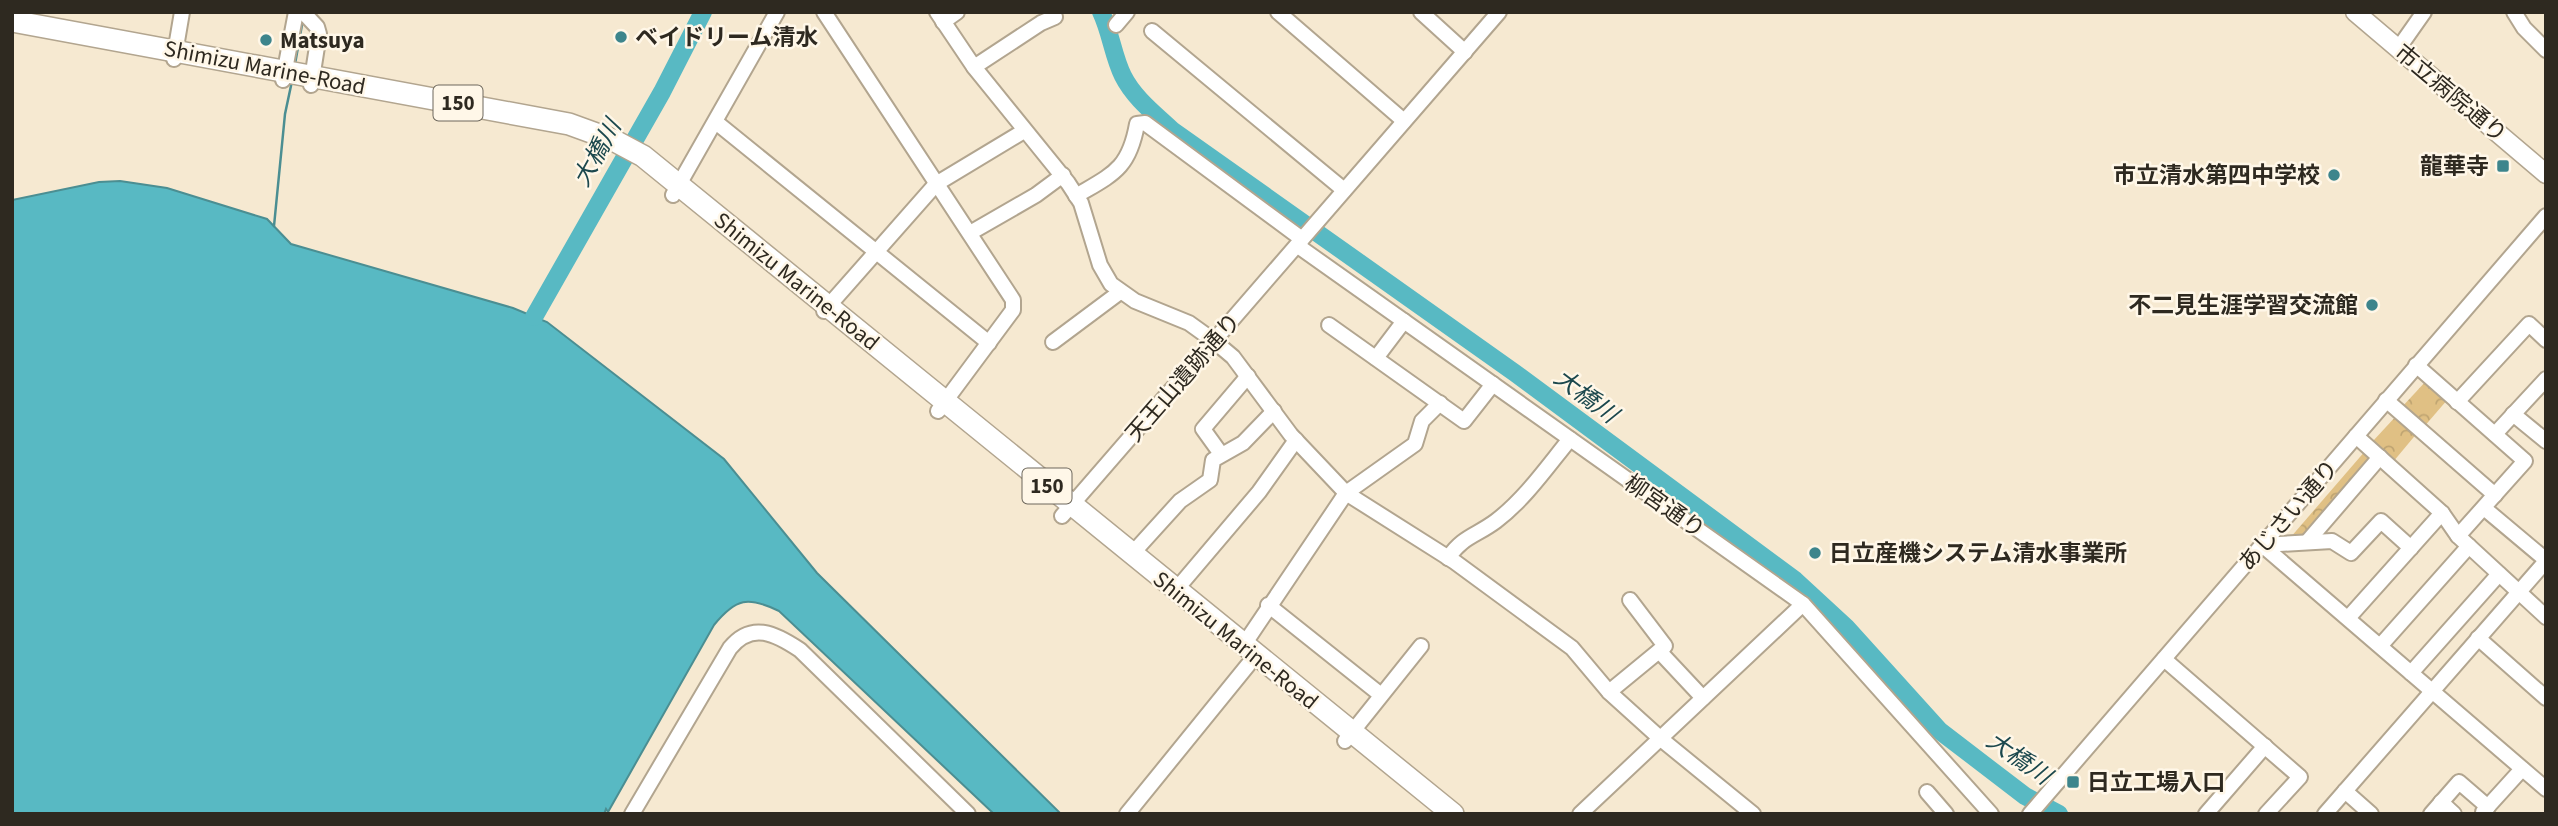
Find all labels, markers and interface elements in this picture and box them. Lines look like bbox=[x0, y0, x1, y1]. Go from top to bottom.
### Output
place label: ベイドリーム清水 bbox=[635, 21, 818, 54]
place label: Matsuya bbox=[280, 24, 365, 57]
marker: ベイドリーム清水 bbox=[613, 29, 629, 45]
street label: Shimizu Marine-Road bbox=[161, 32, 368, 103]
marker: Matsuya bbox=[258, 32, 274, 48]
street label: 市立病院通り bbox=[2387, 36, 2514, 150]
road number: 150 bbox=[434, 86, 482, 120]
water label: 大橋川 bbox=[565, 111, 632, 193]
place label: 龍華寺 bbox=[2420, 150, 2489, 183]
marker: 龍華寺 bbox=[2495, 158, 2511, 174]
place label: 市立清水第四中学校 bbox=[2113, 159, 2320, 192]
marker: 市立清水第四中学校 bbox=[2326, 167, 2342, 183]
street label: Shimizu Marine-Road bbox=[707, 204, 887, 359]
place label: 不二見生涯学習交流館 bbox=[2128, 289, 2358, 322]
marker: 不二見生涯学習交流館 bbox=[2364, 297, 2380, 313]
street label: 天王山遺跡通り bbox=[1118, 306, 1249, 449]
water label: 大橋川 bbox=[1546, 361, 1627, 434]
street label: あじさい通り bbox=[2231, 452, 2346, 578]
street label: 柳宮通り bbox=[1618, 467, 1712, 546]
road number: 150 bbox=[1023, 468, 1072, 504]
place label: 日立産機システム清水事業所 bbox=[1829, 537, 2127, 570]
marker: 日立産機システム清水事業所 bbox=[1807, 545, 1823, 561]
street label: Shimizu Marine-Road bbox=[1146, 563, 1326, 718]
water label: 大橋川 bbox=[1979, 723, 2061, 795]
place label: 日立工場入口 bbox=[2087, 766, 2225, 799]
marker: 日立工場入口 bbox=[2065, 774, 2081, 790]

